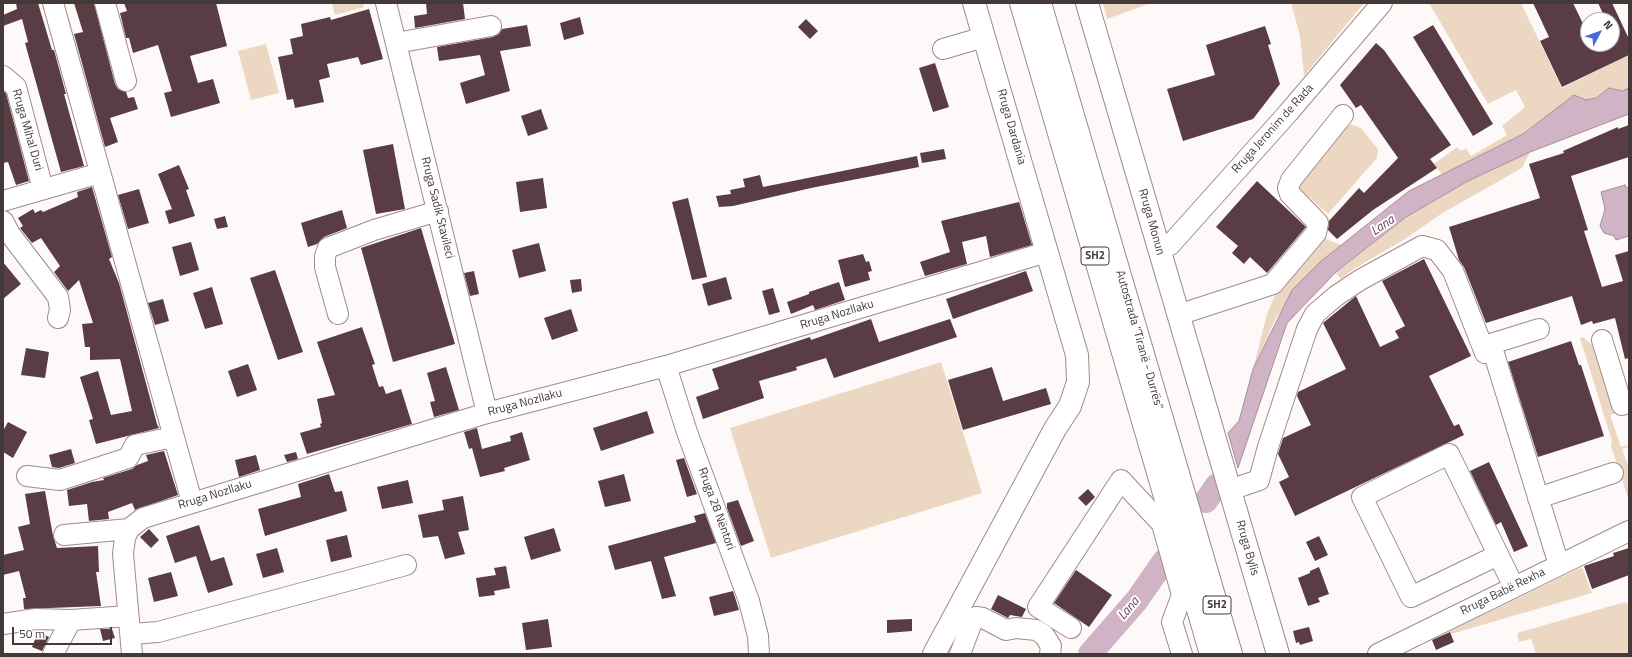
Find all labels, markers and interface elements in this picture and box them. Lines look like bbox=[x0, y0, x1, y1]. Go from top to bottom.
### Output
north arrow bbox=[1580, 12, 1620, 52]
text: N bbox=[1600, 17, 1617, 33]
street label: Rruga Jeronim de Rada bbox=[1229, 81, 1317, 177]
street label: Rruga Mihal Duri bbox=[8, 88, 46, 172]
street label: Rruga Dardania bbox=[993, 88, 1029, 166]
street label: Rruga Sadik Stavileci bbox=[417, 156, 457, 260]
street label: Rruga Monun bbox=[1135, 187, 1167, 257]
water label: Lana bbox=[1368, 213, 1398, 239]
road number: SH2 bbox=[1081, 247, 1109, 265]
street label: Autostrada "Tiranë - Durrës" bbox=[1112, 269, 1166, 411]
street label: Rruga Nozllaku bbox=[798, 297, 876, 333]
street label: Rruga Nozllaku bbox=[486, 386, 564, 420]
street label: Rruga 28 Nëntori bbox=[694, 466, 738, 552]
street label: Rruga Nozllaku bbox=[176, 477, 254, 513]
street label: Rruga Bylis bbox=[1232, 519, 1262, 577]
street label: Rruga Babë Rexha bbox=[1458, 565, 1548, 619]
water label: Lana bbox=[1115, 594, 1143, 624]
road number: SH2 bbox=[1203, 596, 1231, 614]
scale bar bbox=[14, 619, 114, 645]
text: 50 m bbox=[19, 624, 45, 643]

